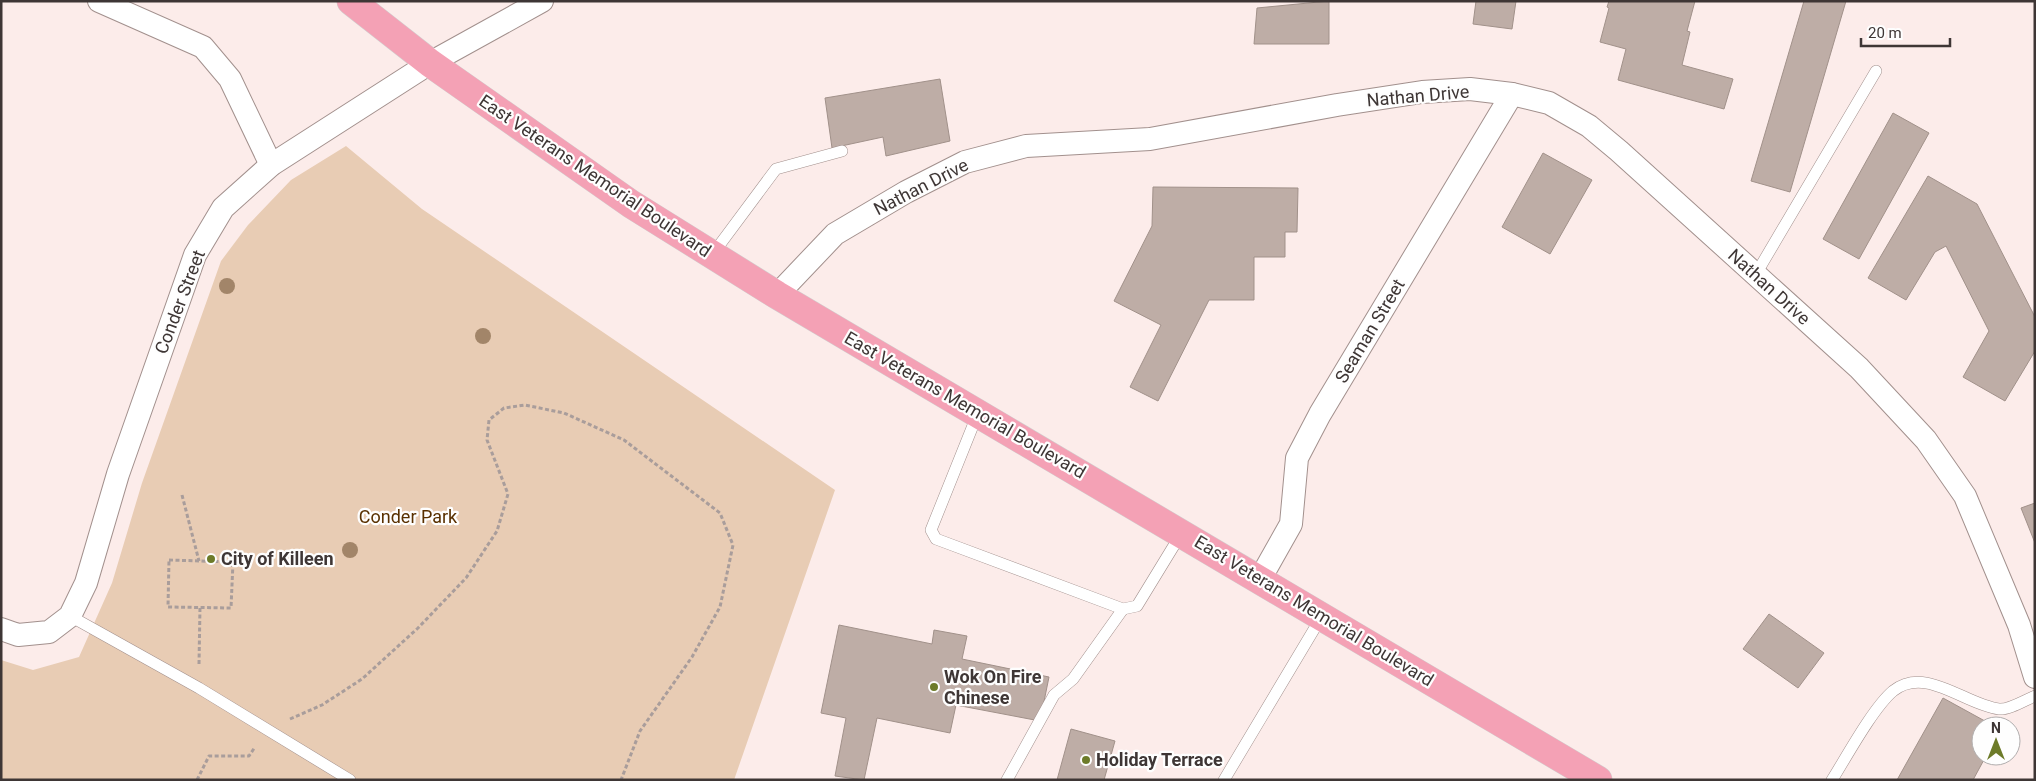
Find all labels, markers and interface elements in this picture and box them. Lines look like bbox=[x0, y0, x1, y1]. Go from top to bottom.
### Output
scale bar bbox=[1861, 15, 1950, 47]
text: 20 m bbox=[1868, 24, 1902, 42]
street label: Nathan Drive bbox=[1366, 81, 1470, 110]
street label: East Veterans Memorial Boulevard bbox=[475, 90, 715, 261]
street label: Nathan Drive bbox=[870, 154, 971, 219]
street label: Nathan Drive bbox=[1724, 244, 1815, 329]
street label: Conder Street bbox=[150, 247, 209, 357]
street label: Seaman Street bbox=[1330, 275, 1409, 387]
street label: East Veterans Memorial Boulevard bbox=[841, 327, 1090, 482]
park label: Conder Park bbox=[359, 506, 458, 527]
street label: East Veterans Memorial Boulevard bbox=[1191, 531, 1438, 690]
place label: City of Killeen bbox=[221, 548, 334, 569]
marker: City of Killeen bbox=[205, 553, 217, 565]
place label: Wok On Fire Chinese bbox=[944, 666, 1042, 708]
marker: Wok On Fire Chinese bbox=[928, 681, 940, 693]
north arrow bbox=[1971, 716, 2021, 766]
text: N bbox=[1991, 720, 2001, 736]
place label: Holiday Terrace bbox=[1096, 749, 1223, 770]
marker: Holiday Terrace bbox=[1080, 754, 1092, 766]

